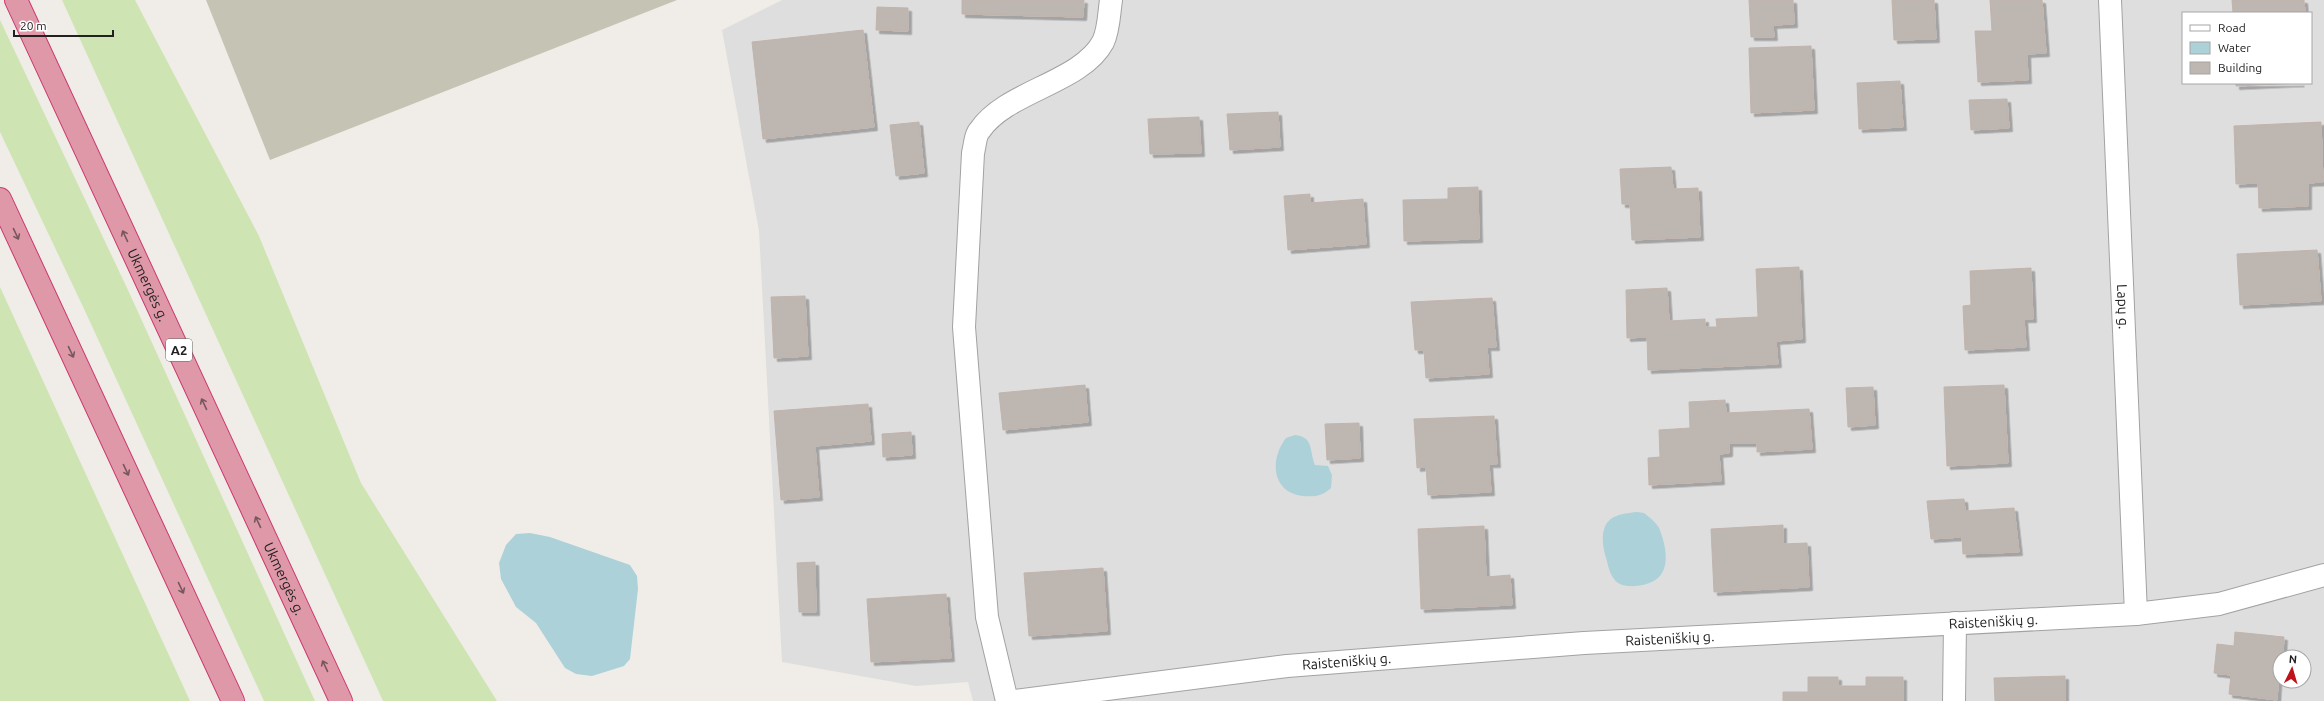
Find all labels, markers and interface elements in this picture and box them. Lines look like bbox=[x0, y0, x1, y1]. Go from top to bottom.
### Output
scale bar bbox=[14, 12, 113, 38]
legend bbox=[2182, 12, 2312, 84]
text: 20 m bbox=[20, 19, 47, 32]
text: Road bbox=[2218, 21, 2246, 34]
text: Water bbox=[2218, 41, 2251, 54]
text: Building bbox=[2218, 61, 2262, 74]
one-way arrow bbox=[13, 228, 20, 240]
one-way arrow bbox=[121, 230, 128, 242]
street label: Ukmergės g. bbox=[124, 246, 172, 324]
street label: Lapų g. bbox=[2114, 284, 2132, 330]
road number: A2 bbox=[166, 339, 192, 361]
one-way arrow bbox=[68, 345, 75, 357]
one-way arrow bbox=[200, 399, 207, 411]
one-way arrow bbox=[123, 463, 130, 475]
one-way arrow bbox=[254, 517, 261, 529]
street label: Ukmergės g. bbox=[261, 540, 308, 618]
one-way arrow bbox=[178, 581, 185, 593]
street label: Raisteniškių g. bbox=[1948, 611, 2038, 632]
street label: Raisteniškių g. bbox=[1625, 628, 1715, 649]
north arrow bbox=[2272, 649, 2312, 689]
street label: Raisteniškių g. bbox=[1301, 650, 1392, 673]
text: N bbox=[2288, 653, 2297, 665]
one-way arrow bbox=[321, 660, 328, 672]

